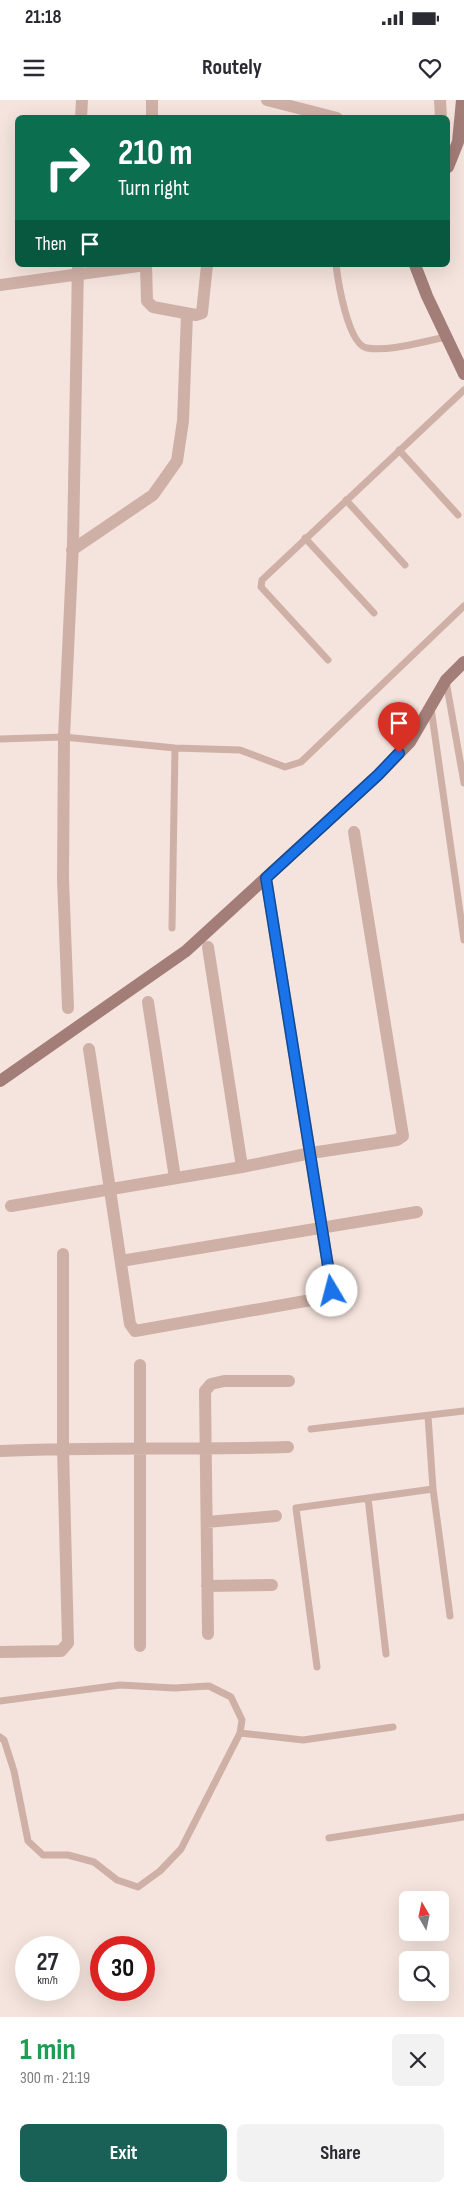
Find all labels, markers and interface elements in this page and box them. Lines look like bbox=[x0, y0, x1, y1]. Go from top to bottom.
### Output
text: 21:18 bbox=[25, 6, 61, 29]
icon: menu bbox=[20, 54, 48, 82]
text: Routely bbox=[202, 54, 262, 81]
icon: heart bbox=[416, 54, 444, 82]
text: 210 m bbox=[118, 132, 192, 175]
icon: right bbox=[35, 135, 100, 200]
text: Turn right bbox=[118, 175, 189, 202]
icon: arrive bbox=[76, 230, 104, 258]
text: Then bbox=[35, 233, 66, 256]
pin bbox=[378, 702, 420, 753]
icon: arrive bbox=[385, 709, 413, 737]
position arrow bbox=[305, 1264, 357, 1316]
north arrow bbox=[399, 1891, 449, 1941]
map controls bbox=[399, 1891, 449, 2001]
speed limit sign: 30 bbox=[90, 1936, 155, 2001]
text: 27 bbox=[37, 1947, 58, 1978]
button: search bbox=[399, 1951, 449, 2001]
text: km/h bbox=[37, 1973, 58, 1988]
text: 1 min bbox=[20, 2032, 76, 2068]
button: close bbox=[392, 2034, 444, 2086]
text: 300 m · 21:19 bbox=[20, 2069, 90, 2088]
button: Exit bbox=[20, 2124, 227, 2182]
button: Share bbox=[237, 2124, 444, 2182]

